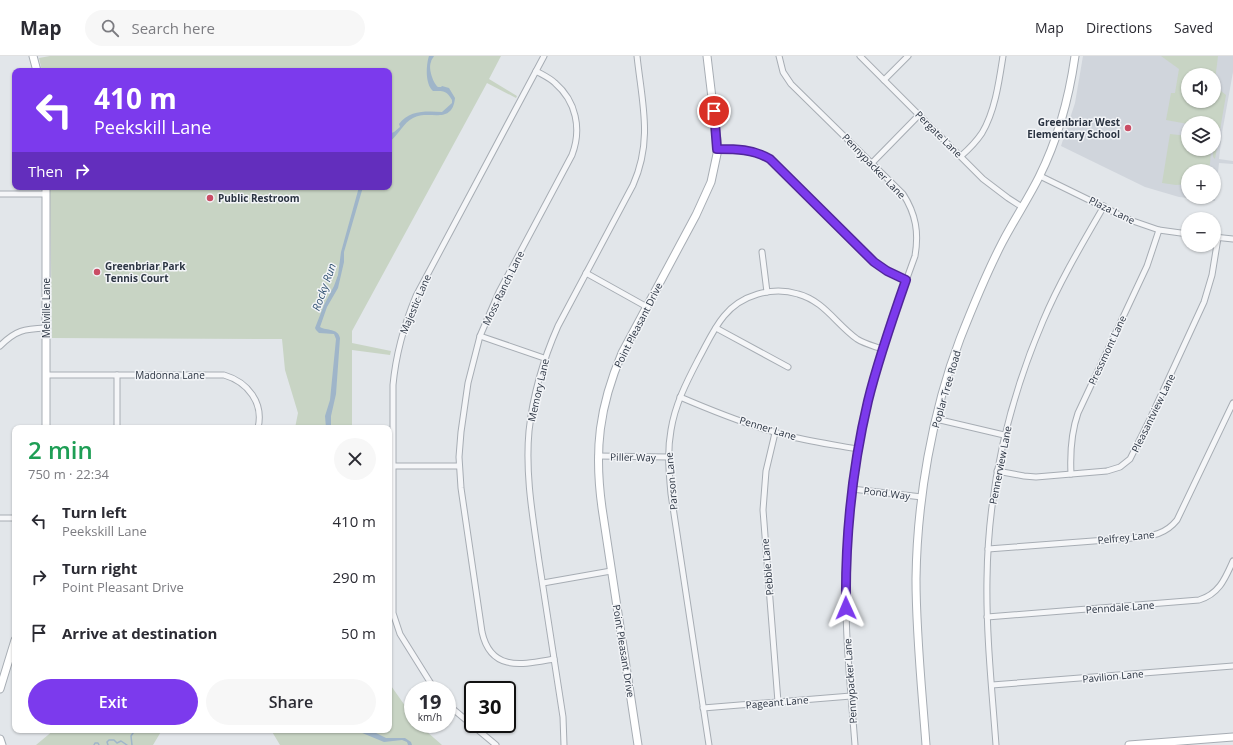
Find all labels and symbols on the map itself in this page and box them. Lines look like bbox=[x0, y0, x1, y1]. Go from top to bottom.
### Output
pin bbox=[697, 94, 731, 128]
street label: Pergate Lane bbox=[912, 107, 966, 161]
place label: Greenbriar West Elementary School bbox=[1027, 115, 1121, 141]
marker: Greenbriar West Elementary School bbox=[1123, 123, 1133, 133]
street label: Pennypacker Lane bbox=[839, 130, 909, 202]
place label: Public Restroom bbox=[218, 191, 300, 205]
marker: Public Restroom bbox=[205, 193, 215, 203]
street label: Plaza Lane bbox=[1087, 193, 1138, 227]
street label: Moss Ranch Lane bbox=[479, 248, 527, 327]
place label: Greenbriar Park Tennis Court bbox=[105, 259, 186, 285]
water label: Rocky Run bbox=[308, 261, 339, 313]
marker: Greenbriar Park Tennis Court bbox=[92, 267, 102, 277]
street label: Majestic Lane bbox=[396, 272, 434, 336]
street label: Melville Lane bbox=[39, 277, 53, 338]
street label: Point Pleasant Drive bbox=[610, 280, 666, 370]
street label: Pressmont Lane bbox=[1085, 313, 1129, 387]
street label: Poplar Tree Road bbox=[928, 349, 964, 429]
street label: Memory Lane bbox=[524, 357, 552, 423]
street label: Madonna Lane bbox=[135, 368, 205, 382]
street label: Pleasantview Lane bbox=[1128, 371, 1178, 455]
street label: Penner Lane bbox=[738, 413, 798, 443]
street label: Pennerview Lane bbox=[986, 424, 1015, 505]
street label: Piller Way bbox=[610, 450, 657, 464]
street label: Parson Lane bbox=[661, 451, 680, 510]
street label: Pond Way bbox=[863, 483, 912, 503]
street label: Pelfrey Lane bbox=[1097, 527, 1156, 547]
street label: Pebble Lane bbox=[758, 538, 776, 596]
position arrow bbox=[825, 587, 867, 629]
street label: Penndale Lane bbox=[1085, 598, 1155, 616]
street label: Point Pleasant Drive bbox=[610, 604, 638, 699]
street label: Pennypacker Lane bbox=[840, 638, 860, 724]
street label: Pavilion Lane bbox=[1082, 666, 1145, 686]
speed limit sign: 30 bbox=[464, 681, 516, 733]
street label: Pageant Lane bbox=[745, 692, 809, 712]

